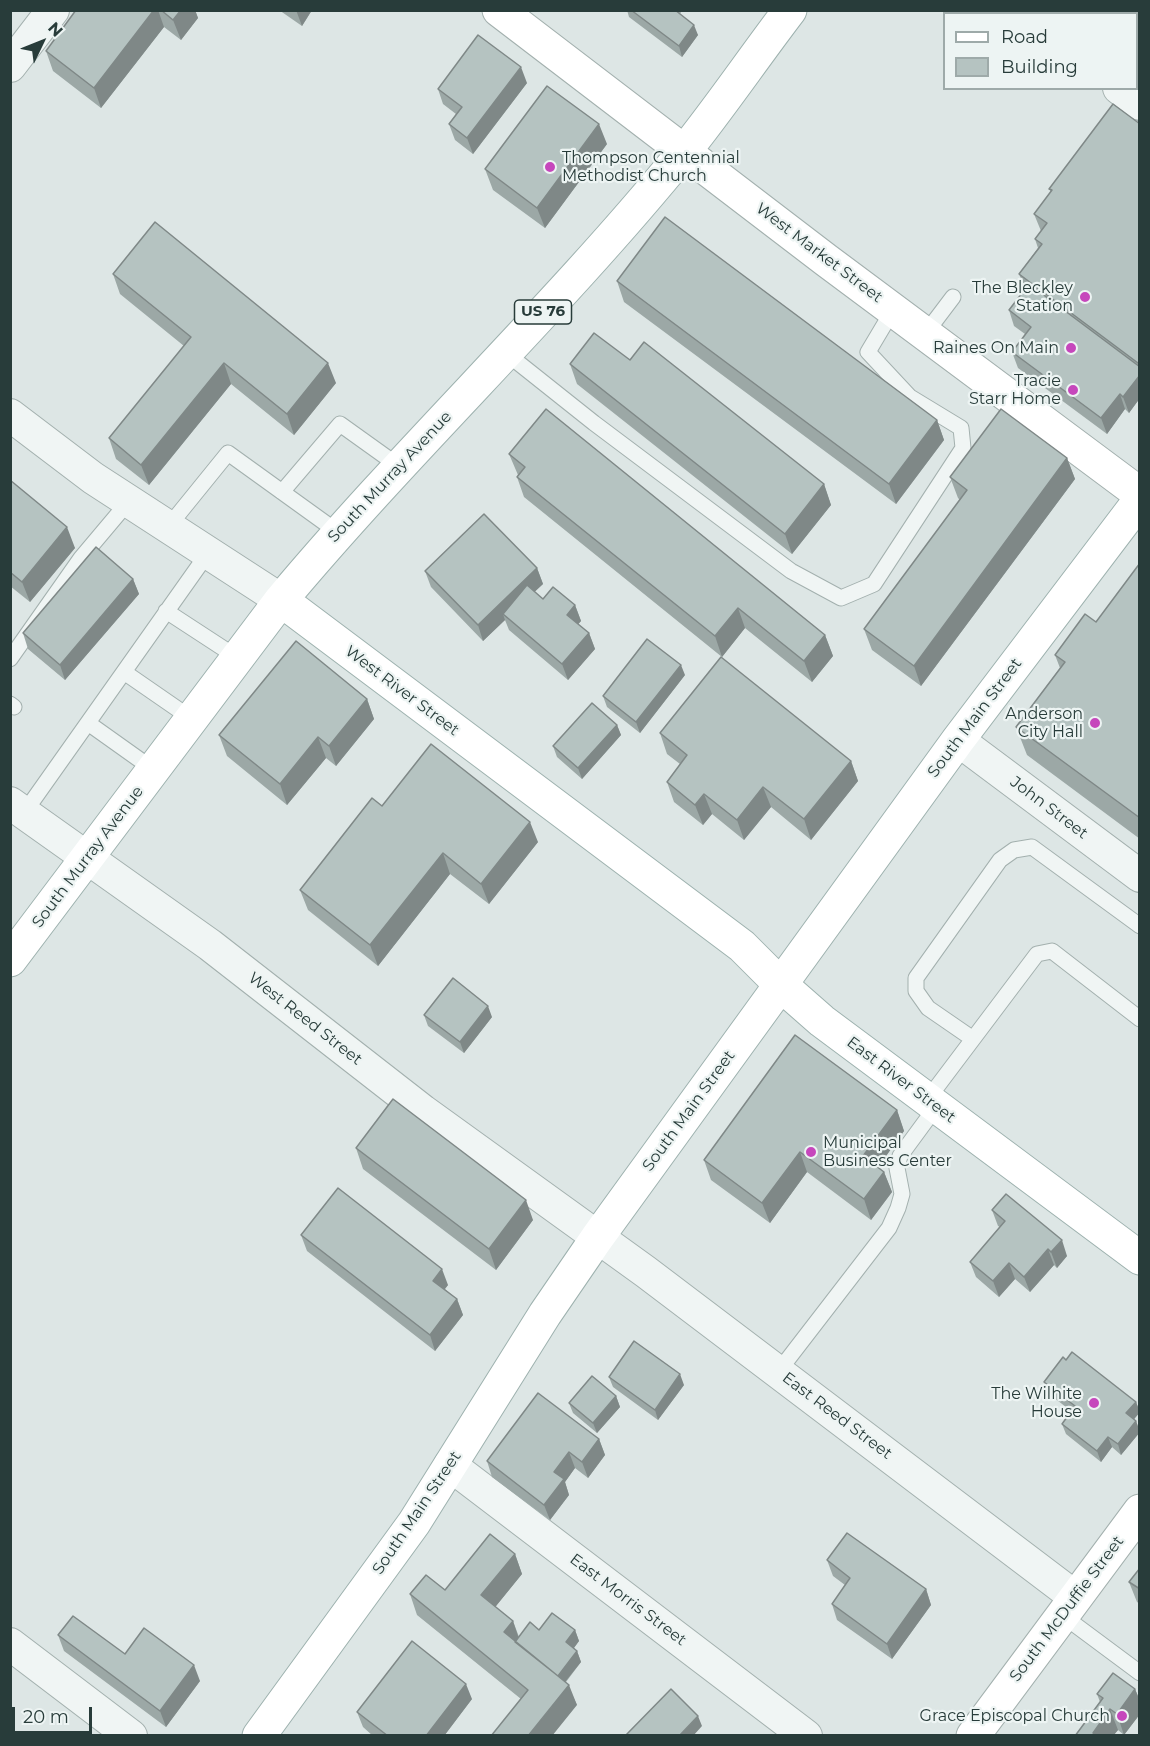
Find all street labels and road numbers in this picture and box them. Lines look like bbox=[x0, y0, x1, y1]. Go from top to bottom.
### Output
street label: West Market Street bbox=[752, 199, 886, 307]
road number: US 76 bbox=[514, 300, 572, 324]
street label: South Murray Avenue bbox=[324, 407, 456, 547]
street label: West River Street bbox=[341, 642, 463, 740]
street label: South Main Street bbox=[924, 655, 1026, 781]
street label: John Street bbox=[1006, 773, 1092, 843]
street label: South Murray Avenue bbox=[28, 782, 148, 932]
street label: West Reed Street bbox=[244, 969, 366, 1069]
street label: East River Street bbox=[843, 1033, 959, 1127]
street label: South Main Street bbox=[639, 1047, 739, 1175]
street label: East Reed Street bbox=[778, 1368, 896, 1464]
street label: South Main Street bbox=[369, 1448, 465, 1578]
street label: South McDuffie Street bbox=[1006, 1532, 1128, 1686]
street label: East Morris Street bbox=[566, 1550, 690, 1650]

